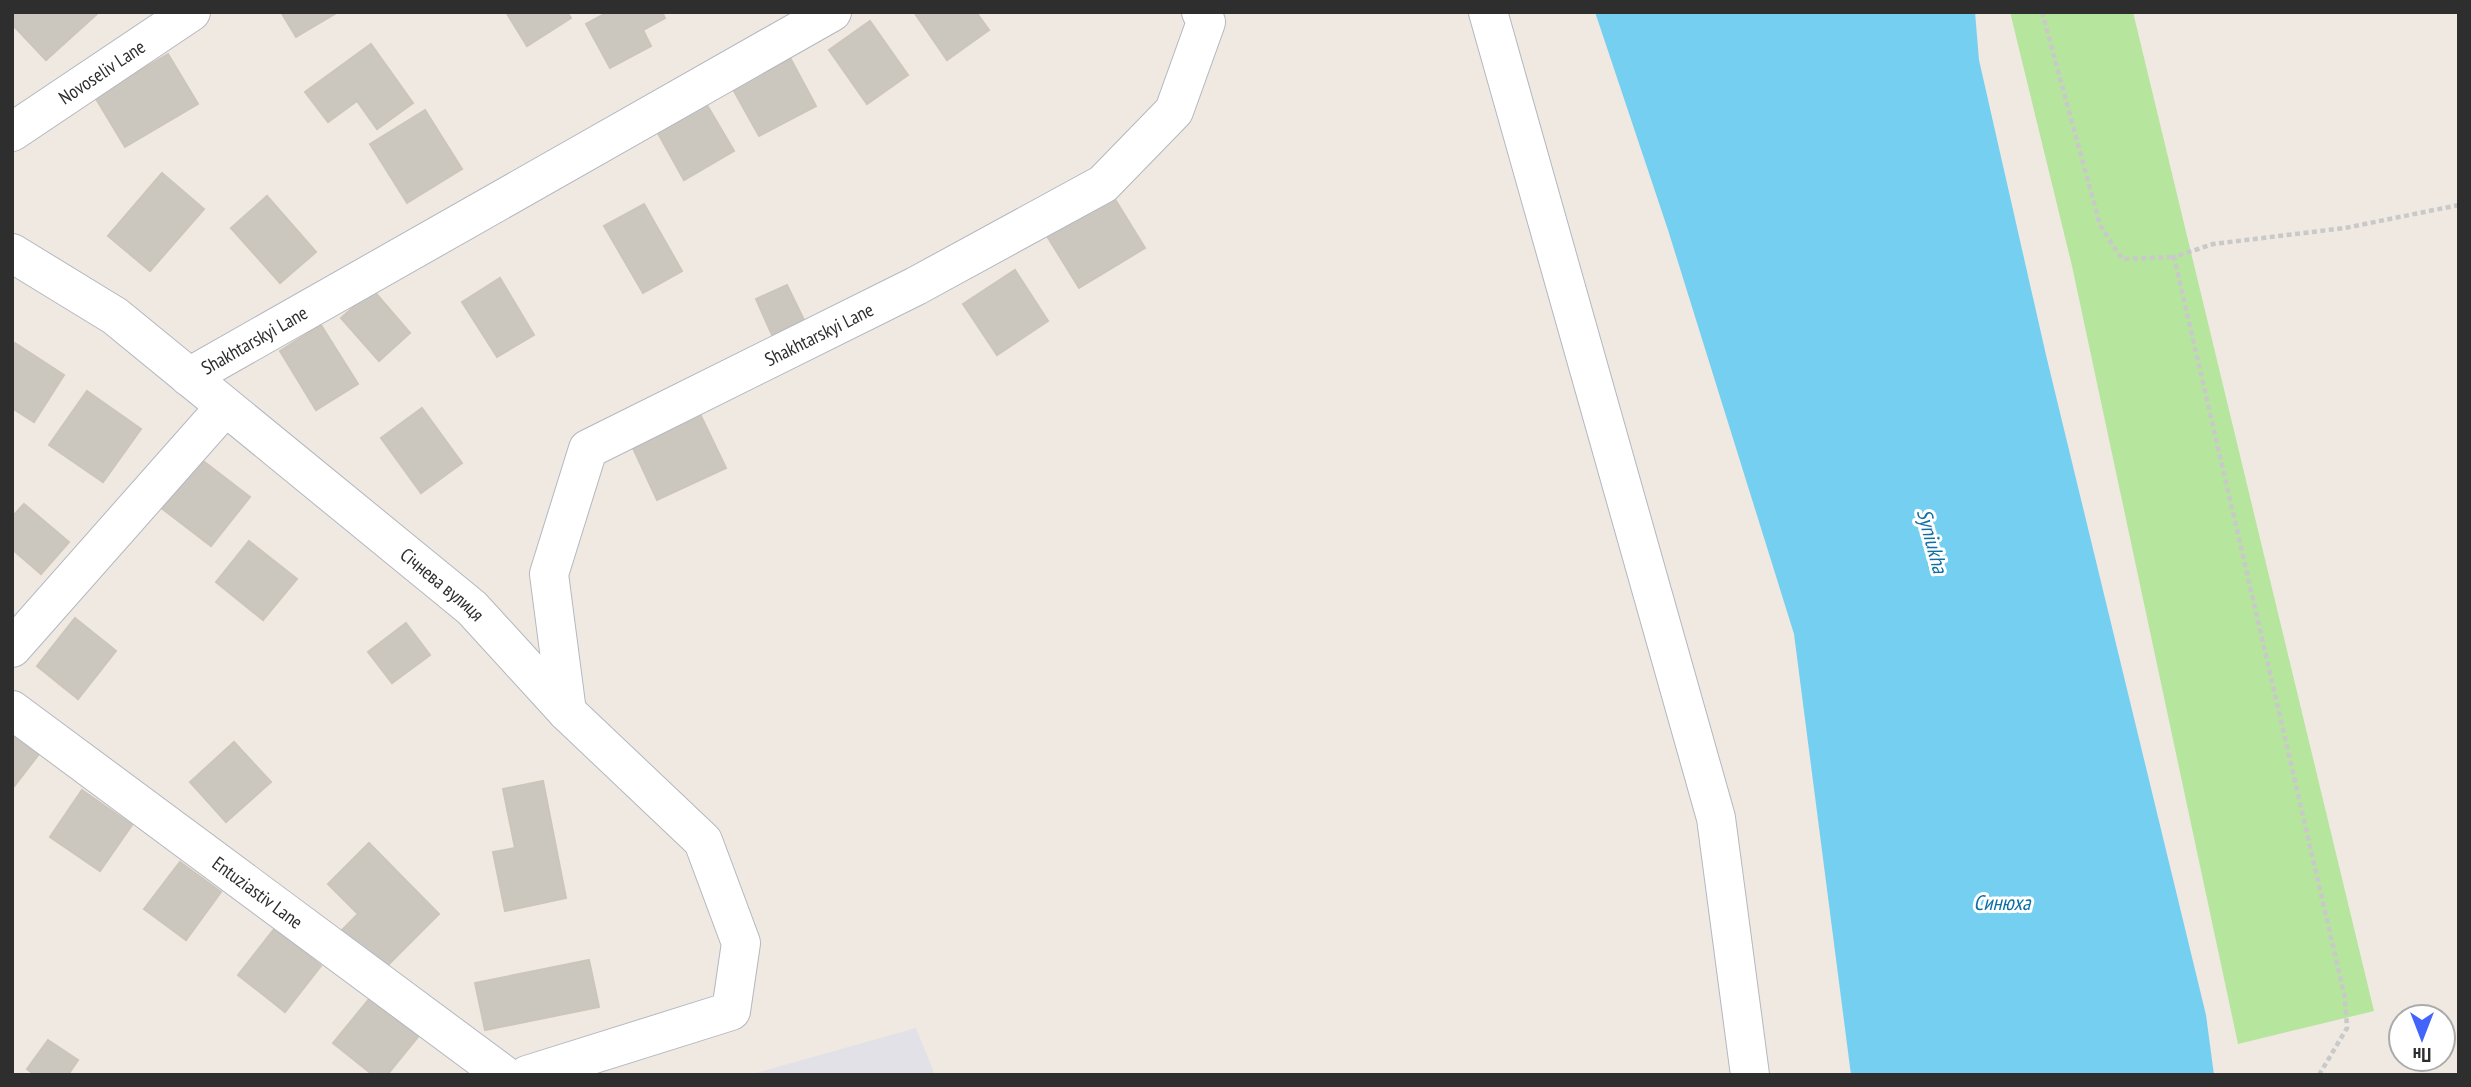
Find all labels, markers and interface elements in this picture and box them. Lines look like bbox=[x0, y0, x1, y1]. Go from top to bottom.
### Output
street label: Novoseliv Lane bbox=[54, 34, 150, 109]
street label: Shakhtarskyi Lane bbox=[761, 297, 877, 371]
street label: Shakhtarskyi Lane bbox=[197, 300, 312, 380]
water label: Syniukha bbox=[1911, 506, 1954, 578]
street label: Січнева вулиця bbox=[395, 542, 490, 626]
street label: Entuziastiv Lane bbox=[208, 851, 308, 934]
water label: Синюха bbox=[1974, 889, 2032, 916]
north arrow bbox=[2387, 1003, 2457, 1073]
text: Пн bbox=[2413, 1043, 2431, 1067]

